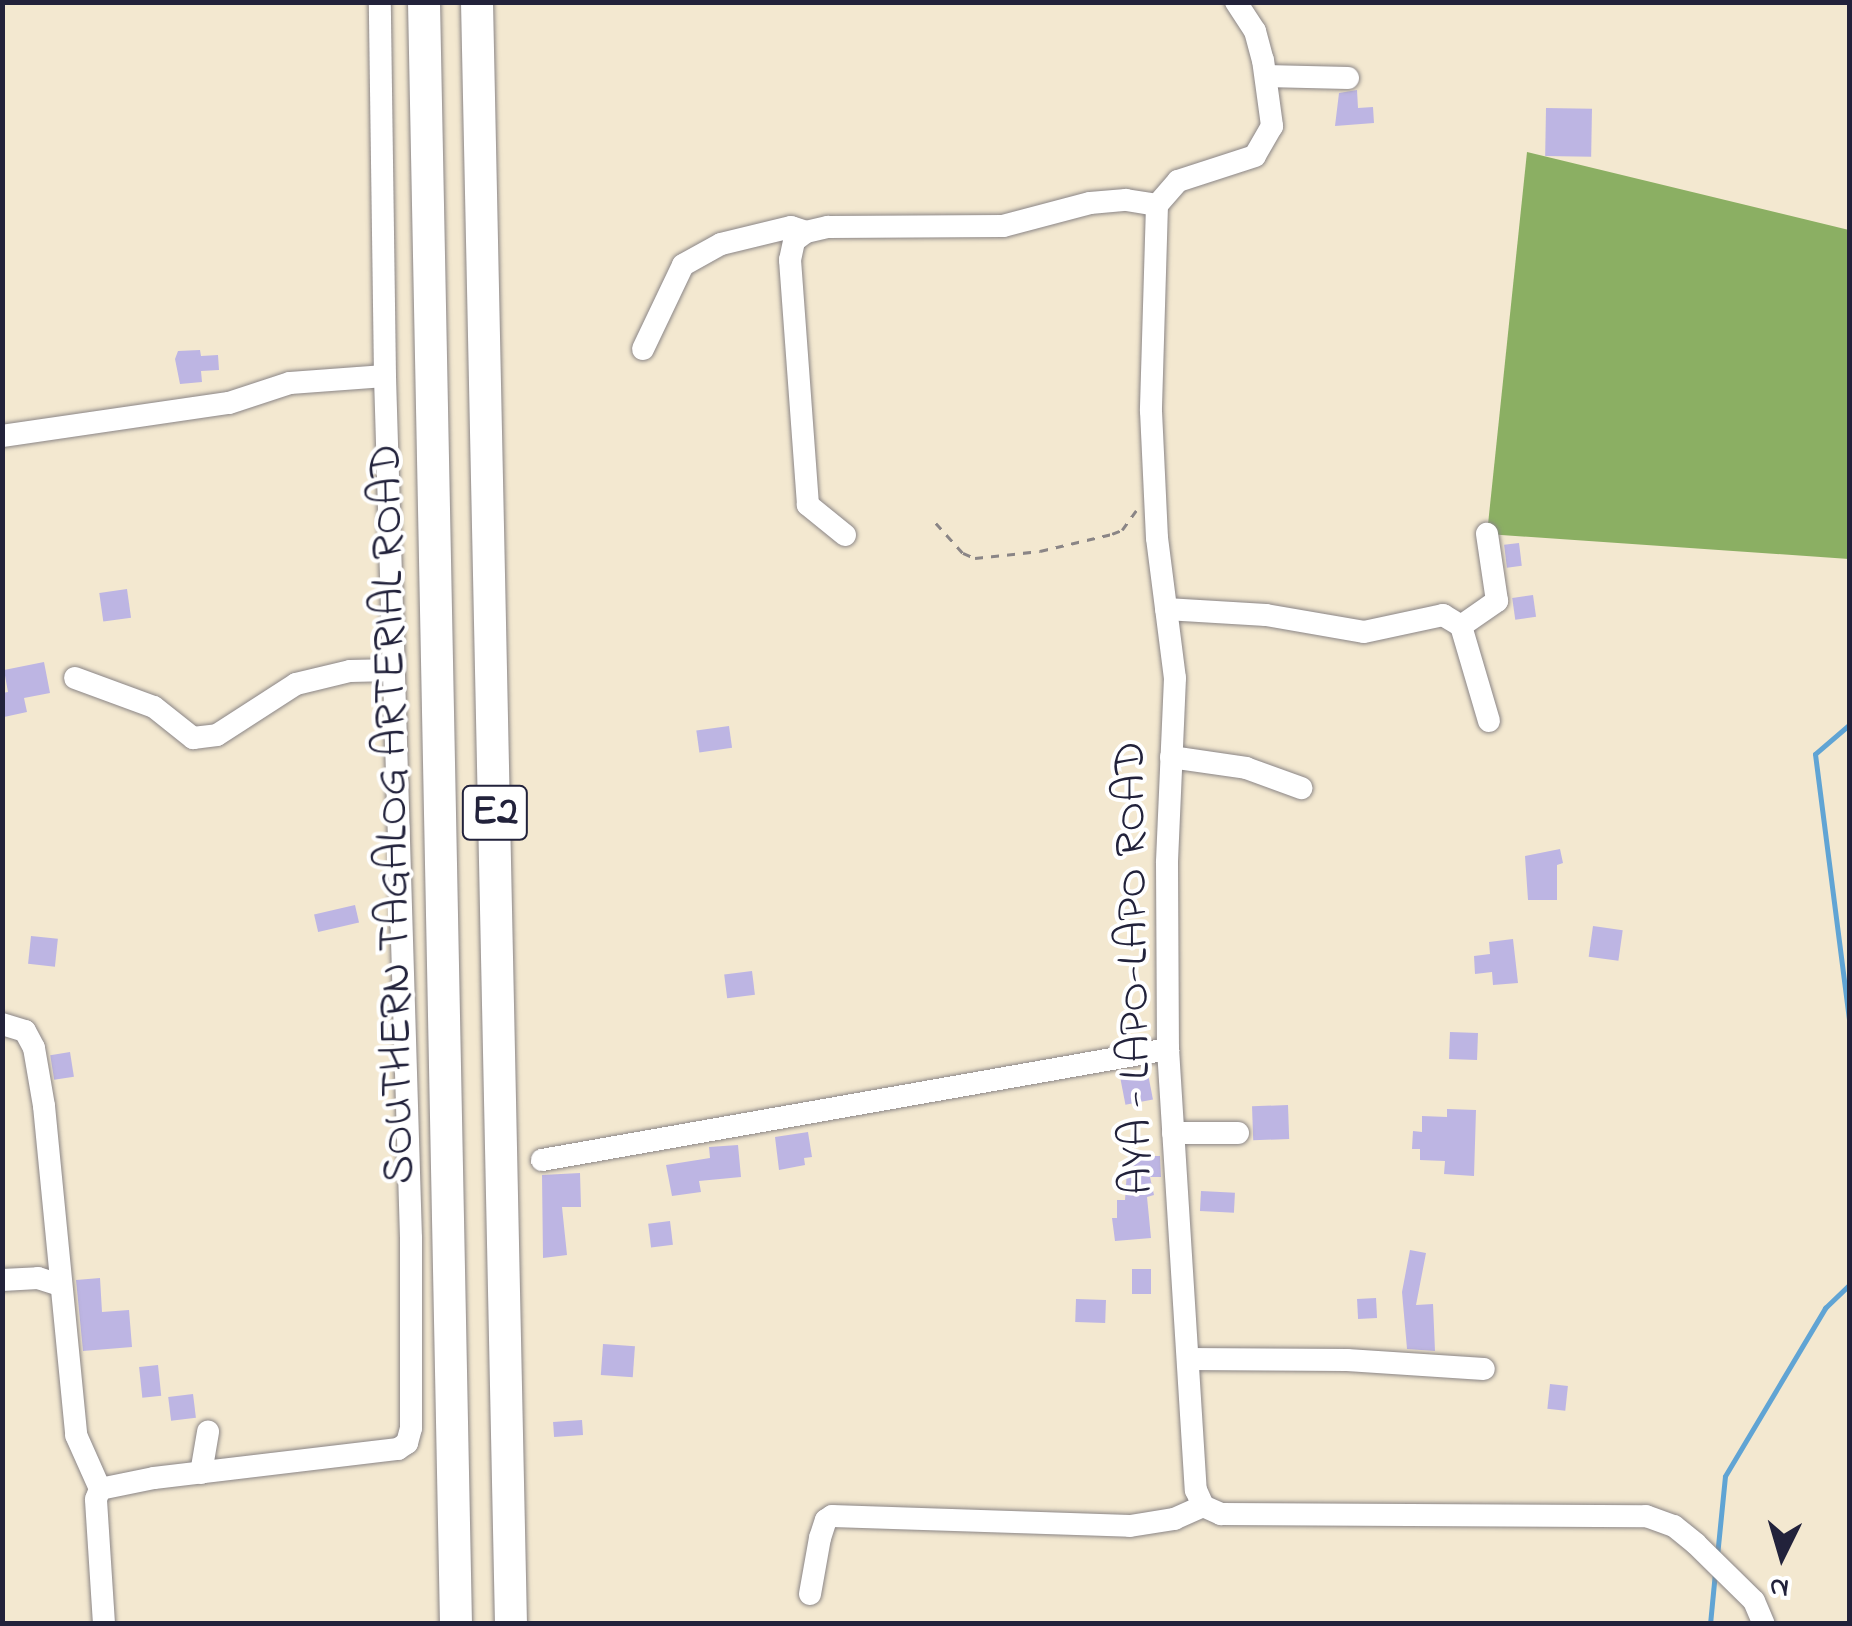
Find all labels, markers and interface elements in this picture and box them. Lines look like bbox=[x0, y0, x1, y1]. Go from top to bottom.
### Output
street label: SOUTHERN TAGALOG ARTERIAL ROAD bbox=[362, 444, 428, 1184]
street label: AYA - LAPO-LAPO ROAD bbox=[1105, 741, 1167, 1195]
road number: E2 bbox=[460, 776, 530, 850]
north arrow bbox=[1732, 1506, 1832, 1606]
text: N bbox=[1768, 1565, 1791, 1608]

